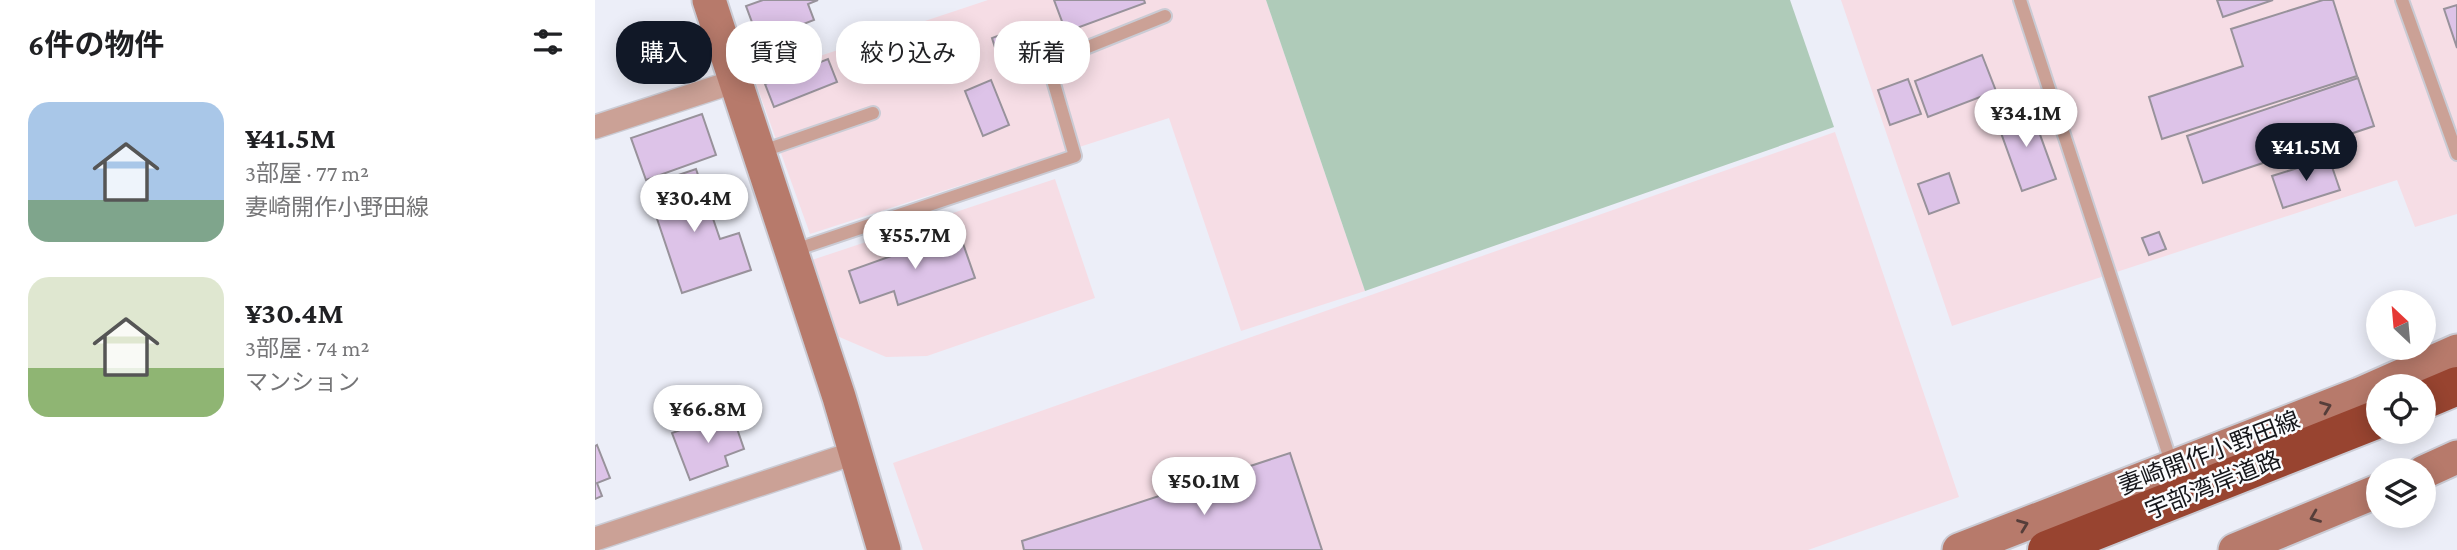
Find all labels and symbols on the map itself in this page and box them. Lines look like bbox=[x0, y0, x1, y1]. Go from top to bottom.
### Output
pin: ¥34.1M bbox=[1969, 90, 2083, 149]
pin: ¥41.5M bbox=[2249, 124, 2363, 183]
pin: ¥30.4M bbox=[637, 174, 751, 234]
pin: ¥55.7M bbox=[858, 212, 972, 271]
north arrow bbox=[2366, 290, 2436, 360]
pin: ¥66.8M bbox=[651, 386, 765, 445]
one-way arrow bbox=[2319, 401, 2332, 415]
street label: 妻崎開作小野田線 bbox=[2114, 406, 2303, 500]
street label: 宇部湾岸道路 bbox=[2141, 445, 2285, 524]
pin: ¥50.1M bbox=[1147, 458, 1261, 517]
one-way arrow bbox=[2310, 509, 2322, 523]
one-way arrow bbox=[2016, 520, 2028, 534]

